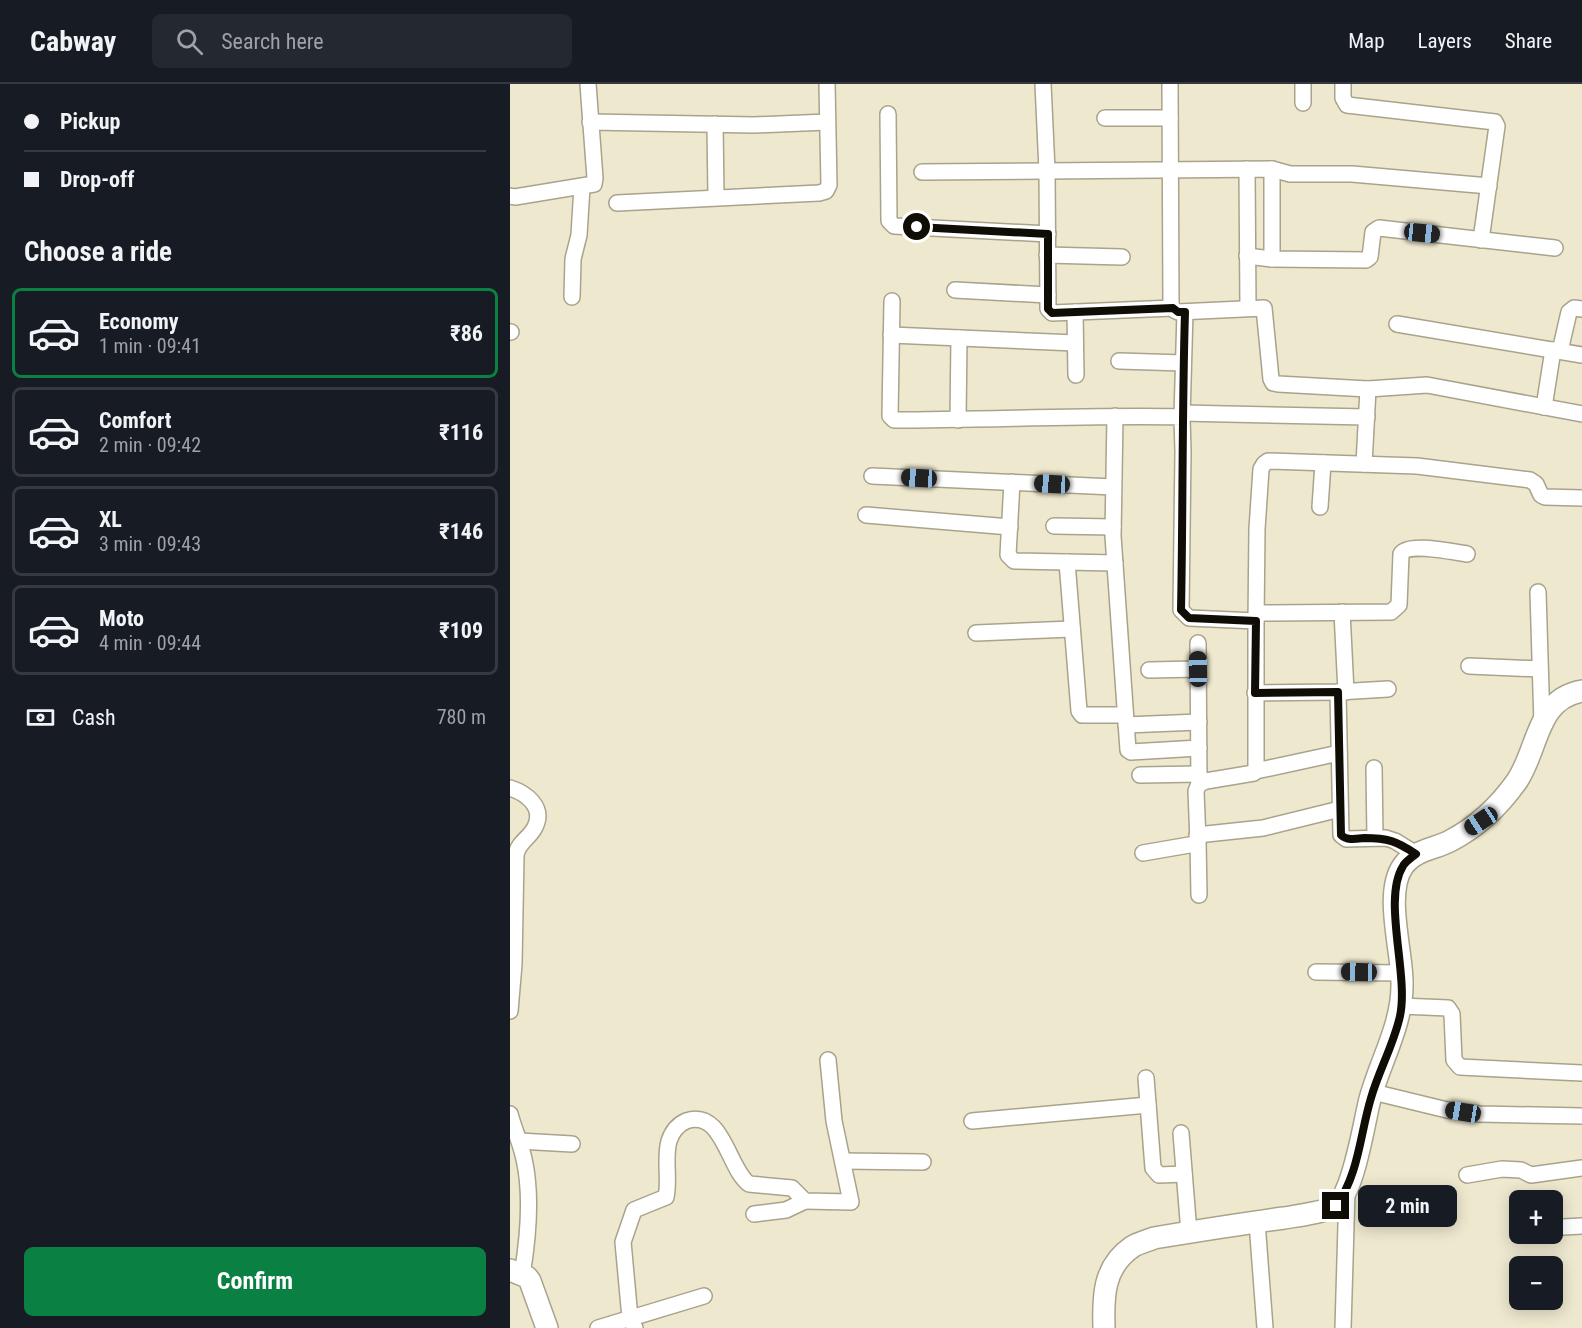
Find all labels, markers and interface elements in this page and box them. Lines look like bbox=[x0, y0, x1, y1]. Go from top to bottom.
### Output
search box bbox=[152, 14, 572, 68]
text: Cabway bbox=[30, 25, 116, 58]
icon: search bbox=[173, 25, 206, 58]
text: Search here bbox=[221, 29, 324, 54]
text: Map bbox=[1348, 29, 1385, 53]
text: Layers bbox=[1418, 29, 1472, 53]
text: Share bbox=[1505, 29, 1552, 53]
text: Pickup bbox=[60, 109, 120, 134]
text: Drop-off bbox=[60, 167, 134, 192]
route start bbox=[903, 213, 930, 240]
car bbox=[1403, 222, 1441, 244]
text: Choose a ride bbox=[24, 236, 172, 268]
icon: car bbox=[27, 306, 81, 360]
text: Economy bbox=[99, 309, 179, 334]
text: ₹86 bbox=[450, 321, 483, 346]
text: 1 min · 09:41 bbox=[99, 334, 201, 358]
icon: car bbox=[27, 405, 81, 459]
text: Comfort bbox=[99, 408, 172, 433]
text: ₹116 bbox=[439, 420, 483, 445]
text: 2 min · 09:42 bbox=[99, 433, 201, 457]
car bbox=[901, 468, 937, 488]
car bbox=[1034, 474, 1070, 494]
icon: car bbox=[27, 504, 81, 558]
text: XL bbox=[99, 507, 122, 532]
text: ₹146 bbox=[439, 519, 483, 544]
text: 3 min · 09:43 bbox=[99, 532, 201, 556]
icon: car bbox=[27, 603, 81, 657]
text: Moto bbox=[99, 606, 144, 631]
text: ₹109 bbox=[439, 618, 483, 643]
text: 4 min · 09:44 bbox=[99, 631, 201, 655]
car bbox=[1189, 651, 1207, 687]
icon: cash bbox=[24, 701, 57, 734]
text: Cash bbox=[72, 705, 116, 730]
text: 780 m bbox=[437, 705, 486, 729]
car bbox=[1461, 804, 1501, 838]
car bbox=[1341, 963, 1377, 981]
car bbox=[1444, 1100, 1482, 1124]
callout: 2 min bbox=[1357, 1185, 1456, 1227]
map controls bbox=[1509, 1190, 1563, 1310]
button: + bbox=[1509, 1190, 1563, 1244]
route end bbox=[1322, 1192, 1349, 1219]
text: 2 min bbox=[1385, 1194, 1430, 1218]
button: Confirm bbox=[24, 1247, 486, 1316]
button: − bbox=[1509, 1256, 1563, 1310]

